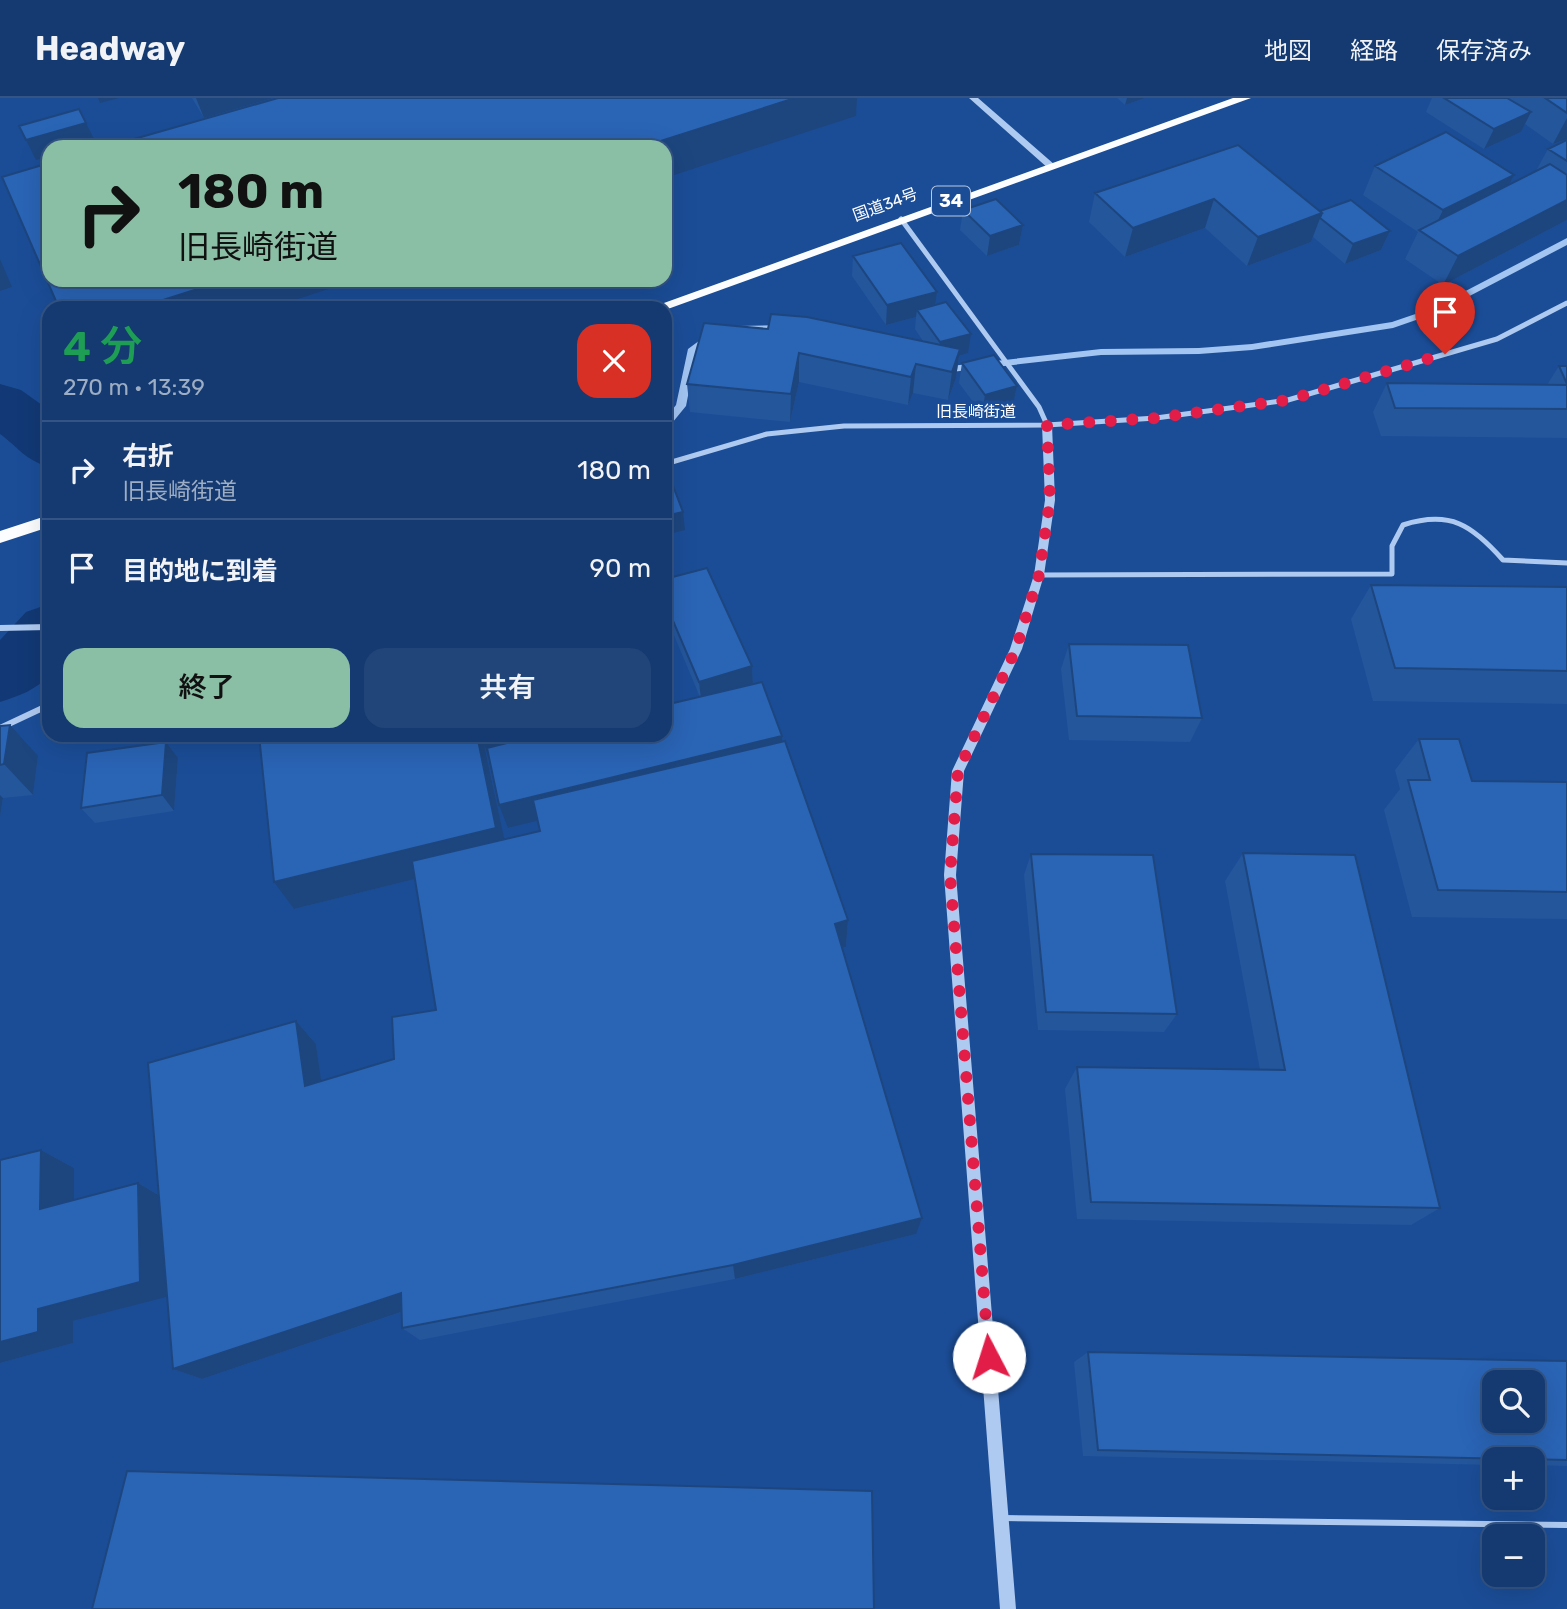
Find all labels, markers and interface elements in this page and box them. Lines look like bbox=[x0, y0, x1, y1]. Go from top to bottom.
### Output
text: Headway bbox=[35, 29, 185, 68]
text: 地図 bbox=[1264, 37, 1312, 65]
text: 経路 bbox=[1350, 37, 1398, 65]
text: 保存済み bbox=[1436, 37, 1532, 65]
text: 180 m bbox=[178, 162, 324, 220]
icon: right bbox=[63, 168, 154, 259]
street label: 国道34号 bbox=[850, 184, 920, 225]
road number: 34 bbox=[932, 186, 970, 216]
text: 旧長崎街道 bbox=[178, 228, 338, 266]
pin bbox=[1415, 282, 1475, 354]
icon: arrive bbox=[1426, 293, 1464, 331]
text: 4 分 bbox=[63, 322, 142, 372]
button: close bbox=[577, 324, 651, 398]
text: 270 m · 13:39 bbox=[63, 373, 205, 401]
street label: 旧長崎街道 bbox=[936, 402, 1016, 421]
text: 右折 bbox=[122, 441, 174, 472]
icon: right bbox=[63, 451, 101, 489]
text: 180 m bbox=[577, 455, 651, 486]
text: 旧長崎街道 bbox=[122, 477, 237, 505]
icon: arrive bbox=[63, 549, 101, 587]
text: 90 m bbox=[590, 553, 651, 584]
text: 目的地に到着 bbox=[122, 556, 278, 587]
button: 終了 bbox=[63, 648, 350, 728]
button: 共有 bbox=[364, 648, 651, 728]
position arrow bbox=[952, 1320, 1026, 1394]
map controls bbox=[1482, 1370, 1545, 1587]
button: search bbox=[1482, 1370, 1545, 1433]
button: + bbox=[1482, 1447, 1545, 1510]
button: − bbox=[1482, 1524, 1545, 1587]

